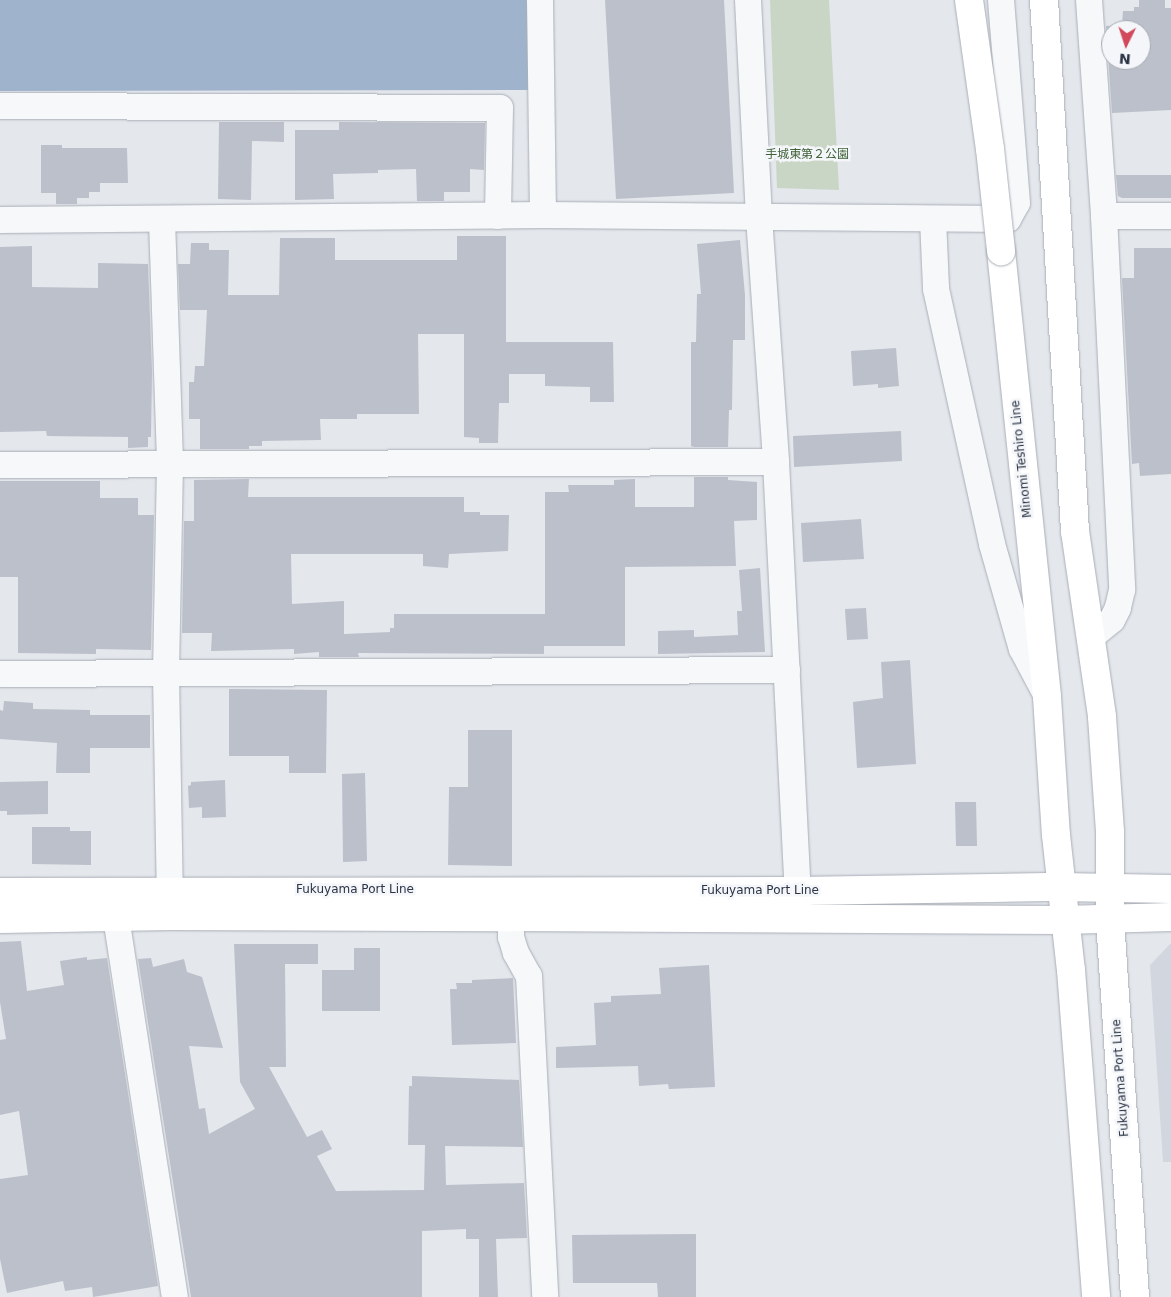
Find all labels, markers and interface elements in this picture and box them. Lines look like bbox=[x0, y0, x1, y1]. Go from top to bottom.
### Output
north arrow bbox=[1101, 20, 1151, 70]
text: N bbox=[1119, 51, 1131, 67]
park label: 手城東第２公園 bbox=[765, 148, 849, 162]
street label: Minomi Teshiro Line bbox=[1009, 399, 1035, 519]
street label: Fukuyama Port Line bbox=[296, 883, 414, 897]
street label: Fukuyama Port Line bbox=[701, 884, 819, 898]
street label: Fukuyama Port Line bbox=[1110, 1019, 1132, 1137]

